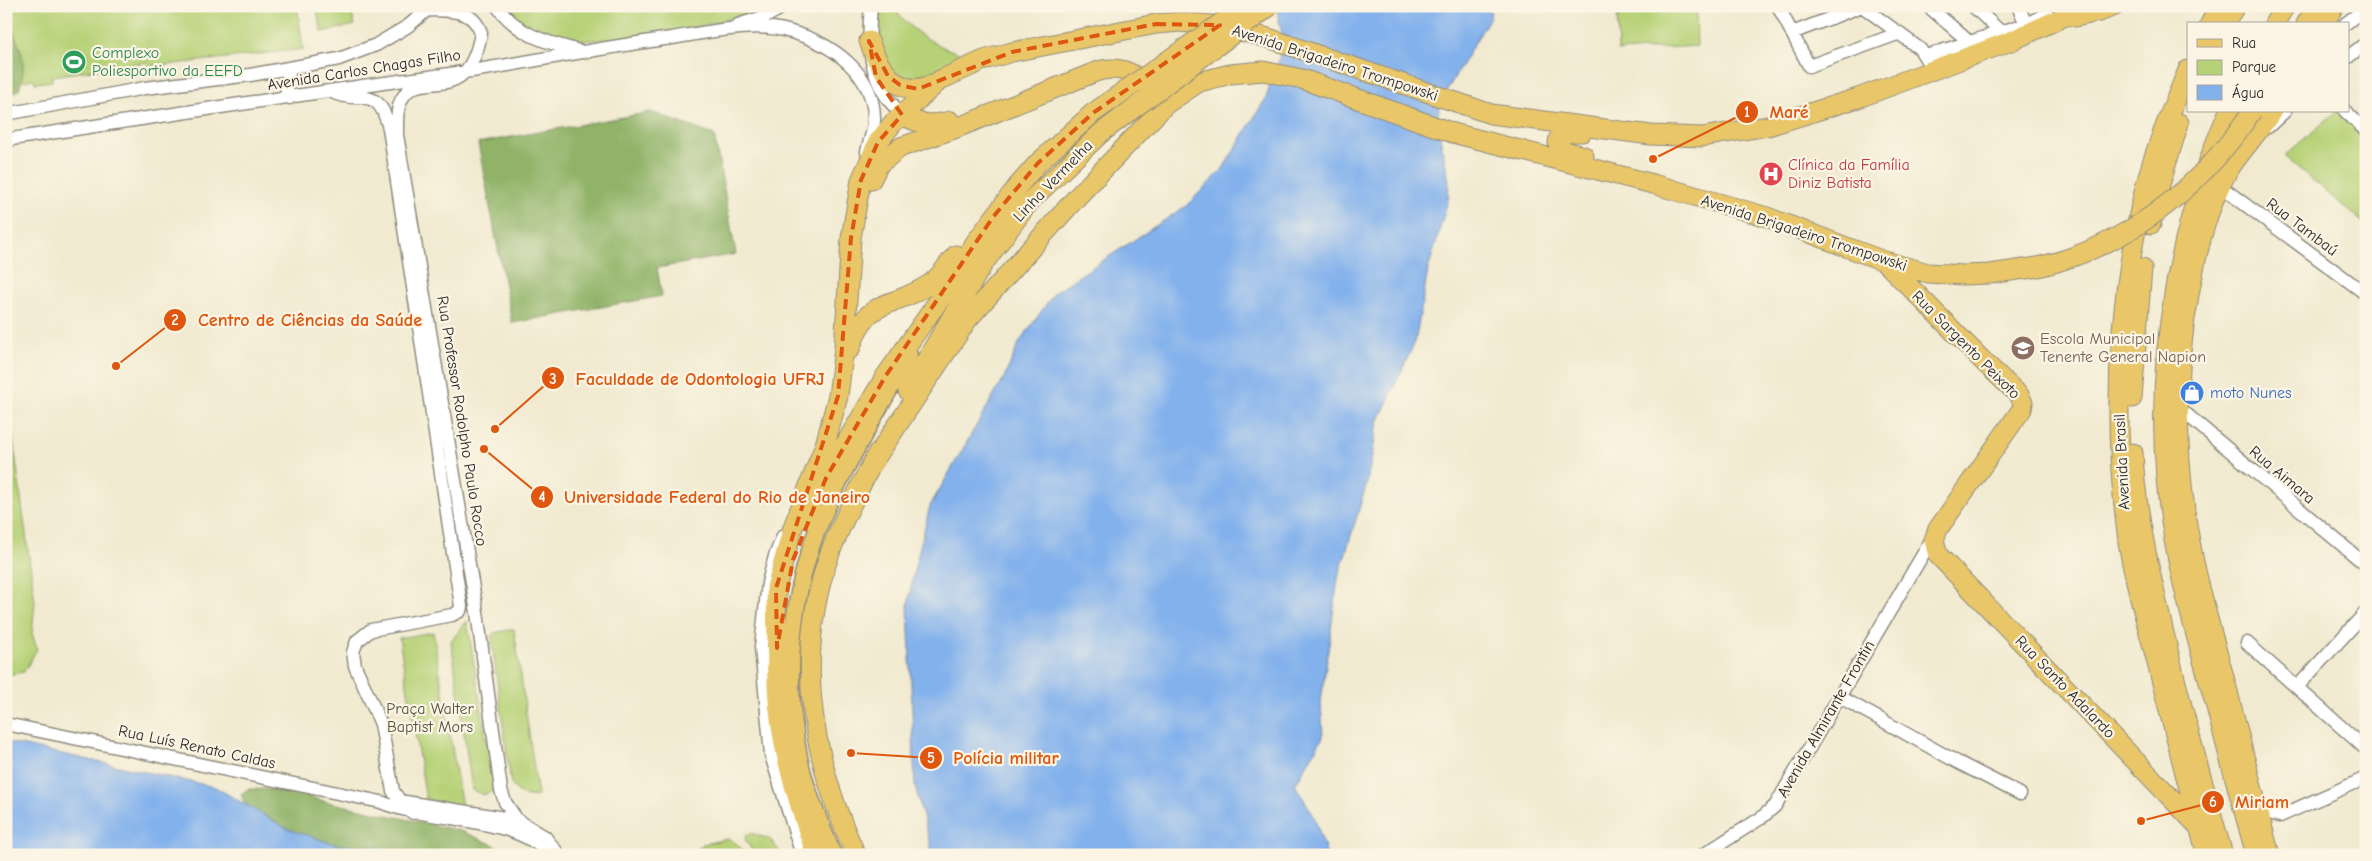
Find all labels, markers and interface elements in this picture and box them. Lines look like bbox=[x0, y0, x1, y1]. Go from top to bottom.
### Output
street label: Avenida Brigadeiro Trompowski bbox=[1230, 21, 1440, 105]
legend bbox=[2187, 22, 2350, 112]
text: Rua bbox=[2232, 34, 2256, 52]
place label: Complexo Poliesportivo da EEFD bbox=[92, 44, 243, 80]
street label: Avenida Carlos Chagas Filho bbox=[266, 46, 462, 94]
sports icon: Complexo Poliesportivo da EEFD bbox=[61, 49, 87, 75]
text: Parque bbox=[2232, 58, 2277, 76]
text: Água bbox=[2232, 83, 2264, 102]
callout: Maré bbox=[1735, 95, 1819, 128]
text: Maré bbox=[1769, 102, 1809, 123]
text: 1 bbox=[1744, 103, 1750, 121]
street label: Linha Vermelha bbox=[1010, 137, 1096, 225]
place label: Clínica da Família Diniz Batista bbox=[1788, 156, 1910, 192]
hospital icon: Clínica da Família Diniz Batista bbox=[1758, 161, 1784, 187]
street label: Avenida Brigadeiro Trompowski bbox=[1699, 191, 1909, 275]
street label: Rua Tambaú bbox=[2263, 194, 2341, 260]
street label: Rua Sargento Peixoto bbox=[1908, 287, 2024, 403]
street label: Rua Professor Rodolpho Paulo Rocco bbox=[433, 295, 491, 547]
callout: Centro de Ciências da Saúde bbox=[163, 304, 432, 337]
text: Centro de Ciências da Saúde bbox=[198, 310, 422, 331]
text: 2 bbox=[171, 311, 179, 329]
place label: Escola Municipal Tenente General Napion bbox=[2040, 330, 2206, 366]
school or university icon: Escola Municipal Tenente General Napion bbox=[2010, 335, 2036, 361]
callout: Faculdade de Odontologia UFRJ bbox=[541, 362, 835, 395]
text: Faculdade de Odontologia UFRJ bbox=[575, 369, 825, 390]
text: 3 bbox=[549, 370, 557, 388]
shop icon: moto Nunes bbox=[2179, 380, 2205, 406]
place label: moto Nunes bbox=[2210, 384, 2292, 402]
street label: Avenida Brasil bbox=[2110, 413, 2134, 511]
street label: Rua Aimara bbox=[2246, 442, 2318, 508]
callout: Universidade Federal do Rio de Janeiro bbox=[529, 481, 880, 514]
text: Universidade Federal do Rio de Janeiro bbox=[564, 487, 870, 508]
text: 4 bbox=[538, 488, 546, 506]
street label: Rua Santo Adalardo bbox=[2011, 632, 2119, 742]
street label: Avenida Almirante Frontin bbox=[1774, 637, 1878, 801]
park label: Praça Walter Baptist Mors bbox=[386, 700, 474, 736]
street label: Rua Luís Renato Caldas bbox=[117, 722, 278, 773]
callout: Polícia militar bbox=[919, 741, 1069, 774]
text: Polícia militar bbox=[953, 748, 1059, 769]
text: 5 bbox=[927, 749, 935, 767]
callout: Miriam bbox=[2200, 785, 2299, 818]
text: Miriam bbox=[2235, 792, 2289, 813]
text: 6 bbox=[2209, 793, 2217, 811]

